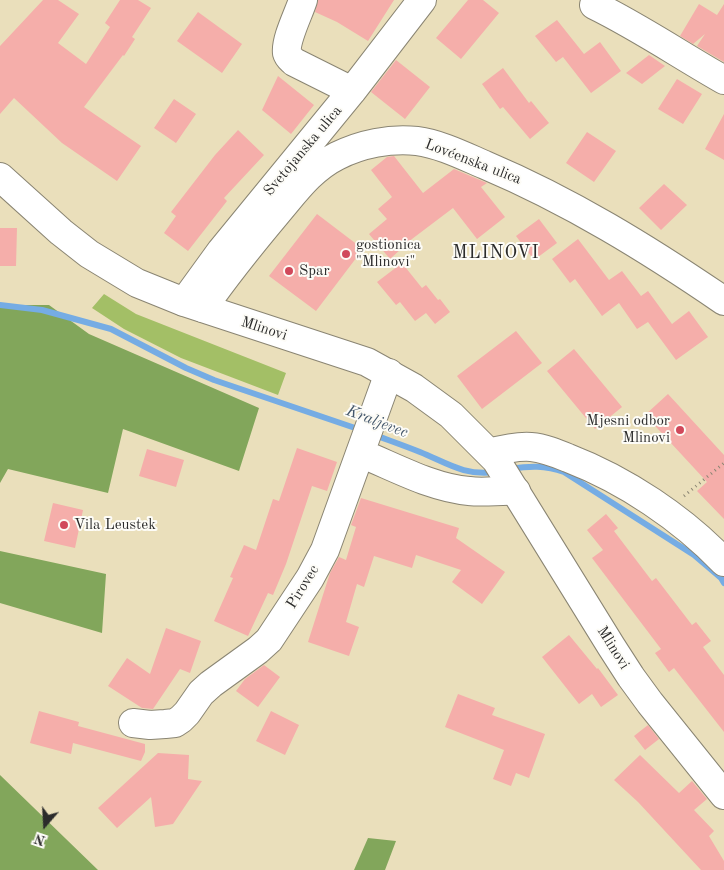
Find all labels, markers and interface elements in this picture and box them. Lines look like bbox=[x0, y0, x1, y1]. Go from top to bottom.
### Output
street label: Svetojanska ulica bbox=[260, 102, 346, 200]
street label: Lovćenska ulica bbox=[422, 135, 524, 189]
place label: gostionica "Mlinovi" bbox=[356, 236, 421, 271]
district label: MLINOVI bbox=[452, 242, 540, 264]
marker: gostionica "Mlinovi" bbox=[340, 248, 352, 260]
place label: Spar bbox=[299, 262, 330, 280]
marker: Spar bbox=[283, 265, 295, 277]
street label: Mlinovi bbox=[239, 313, 289, 345]
water label: Kraljevec bbox=[343, 401, 411, 443]
place label: Mjesni odbor Mlinovi bbox=[586, 412, 670, 447]
marker: Mjesni odbor Mlinovi bbox=[674, 424, 686, 436]
place label: Vila Leustek bbox=[74, 516, 156, 534]
marker: Vila Leustek bbox=[58, 519, 70, 531]
street label: Pirovec bbox=[283, 562, 323, 612]
street label: Mlinovi bbox=[593, 623, 633, 673]
north arrow bbox=[20, 800, 70, 850]
text: N bbox=[33, 831, 47, 848]

